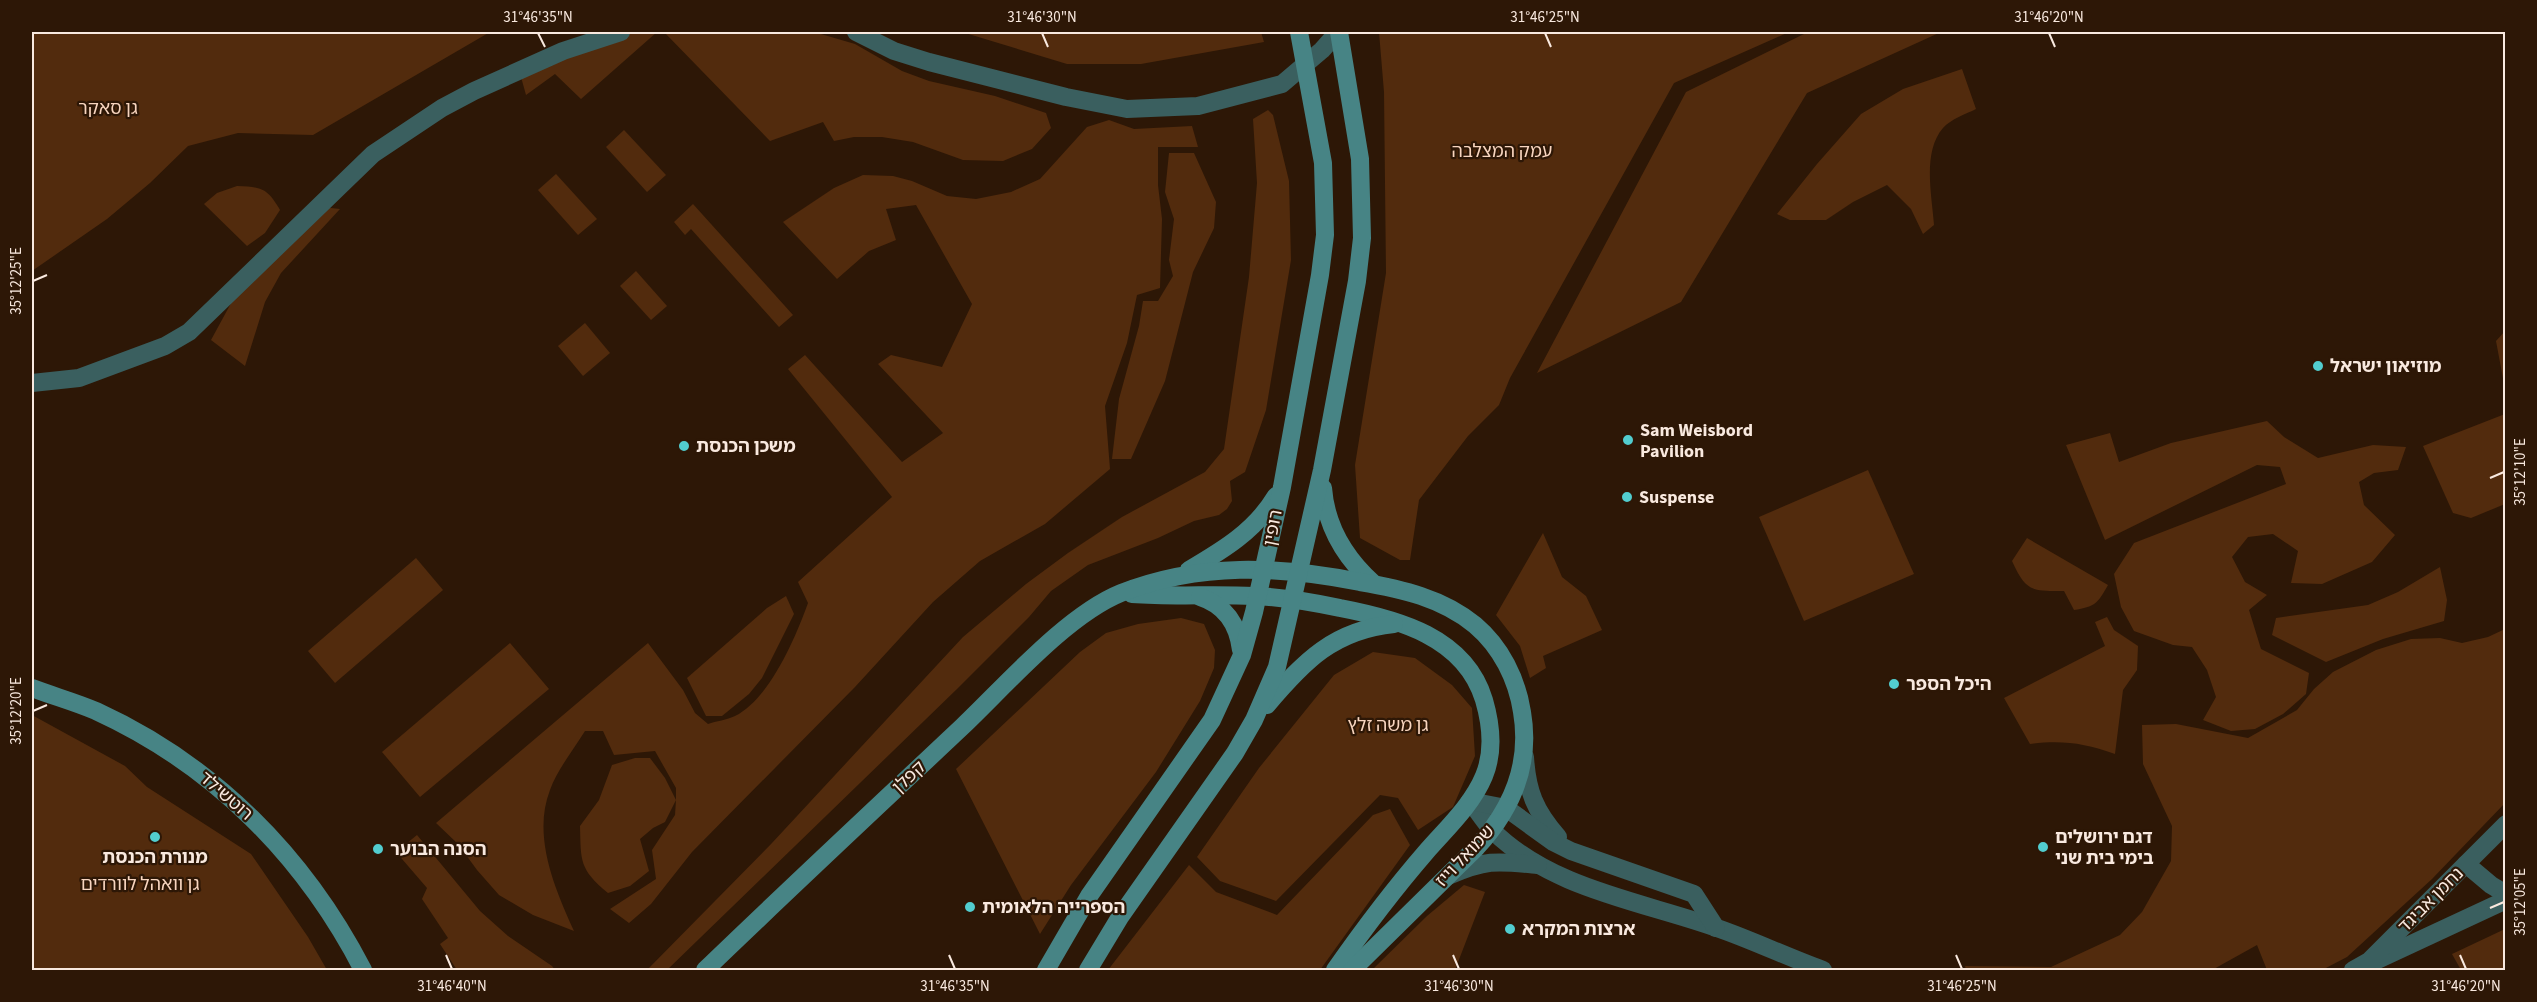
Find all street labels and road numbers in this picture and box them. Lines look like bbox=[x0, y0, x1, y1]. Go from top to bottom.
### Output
street label: רופין bbox=[1257, 508, 1289, 548]
street label: קפלן bbox=[887, 755, 931, 799]
street label: רוטשילד bbox=[194, 766, 258, 826]
street label: שמואל וייז bbox=[1430, 819, 1500, 893]
street label: נחמן אביגד bbox=[2393, 862, 2469, 938]

